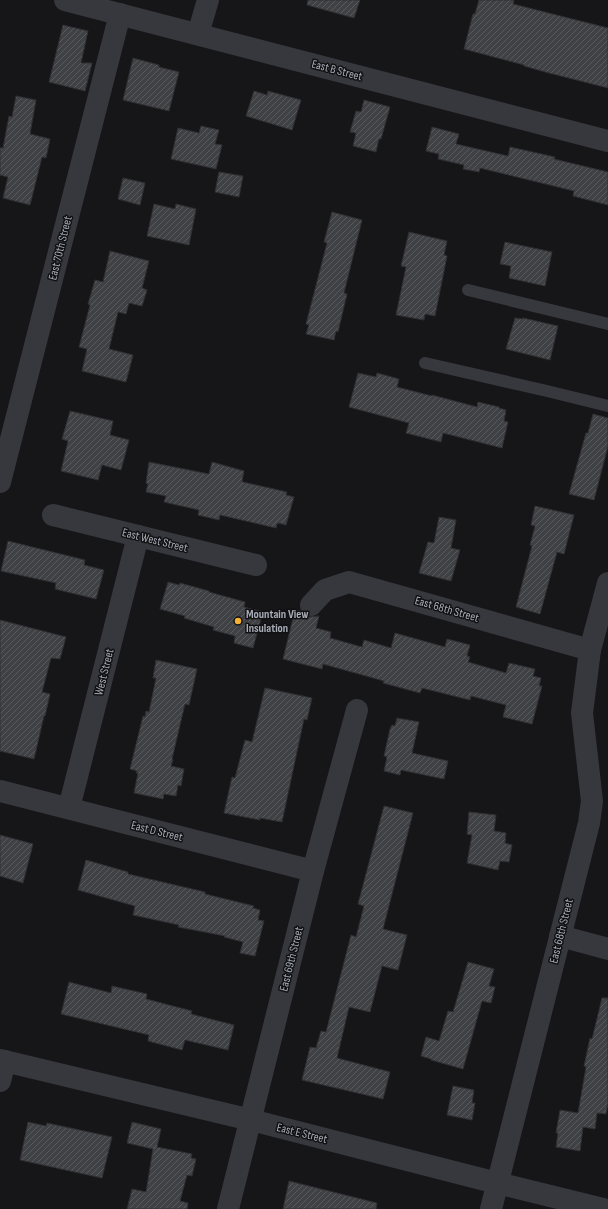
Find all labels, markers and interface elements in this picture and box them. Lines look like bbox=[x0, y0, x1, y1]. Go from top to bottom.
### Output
street label: East B Street bbox=[310, 57, 364, 85]
street label: East 70th Street bbox=[45, 214, 76, 282]
street label: East West Street bbox=[121, 525, 189, 556]
street label: East 68th Street bbox=[413, 593, 481, 626]
place label: Mountain View Insulation bbox=[246, 607, 309, 636]
marker: Mountain View Insulation bbox=[233, 616, 243, 626]
street label: West Street bbox=[91, 647, 118, 697]
street label: East D Street bbox=[130, 818, 184, 845]
street label: East 68th Street bbox=[546, 897, 577, 965]
street label: East 69th Street bbox=[276, 925, 307, 993]
street label: East E Street bbox=[275, 1120, 329, 1147]

